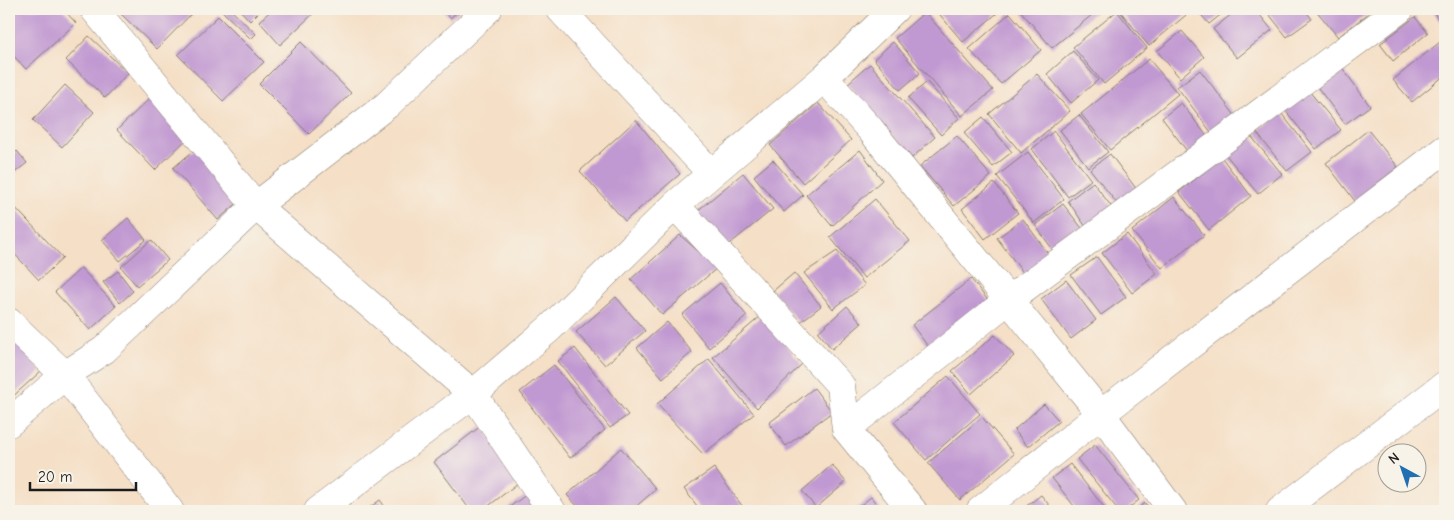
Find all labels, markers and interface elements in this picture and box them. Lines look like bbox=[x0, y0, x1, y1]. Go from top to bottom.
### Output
north arrow bbox=[1376, 442, 1426, 492]
text: N bbox=[1385, 449, 1403, 468]
scale bar bbox=[30, 460, 136, 492]
text: 20 m bbox=[38, 468, 72, 486]

